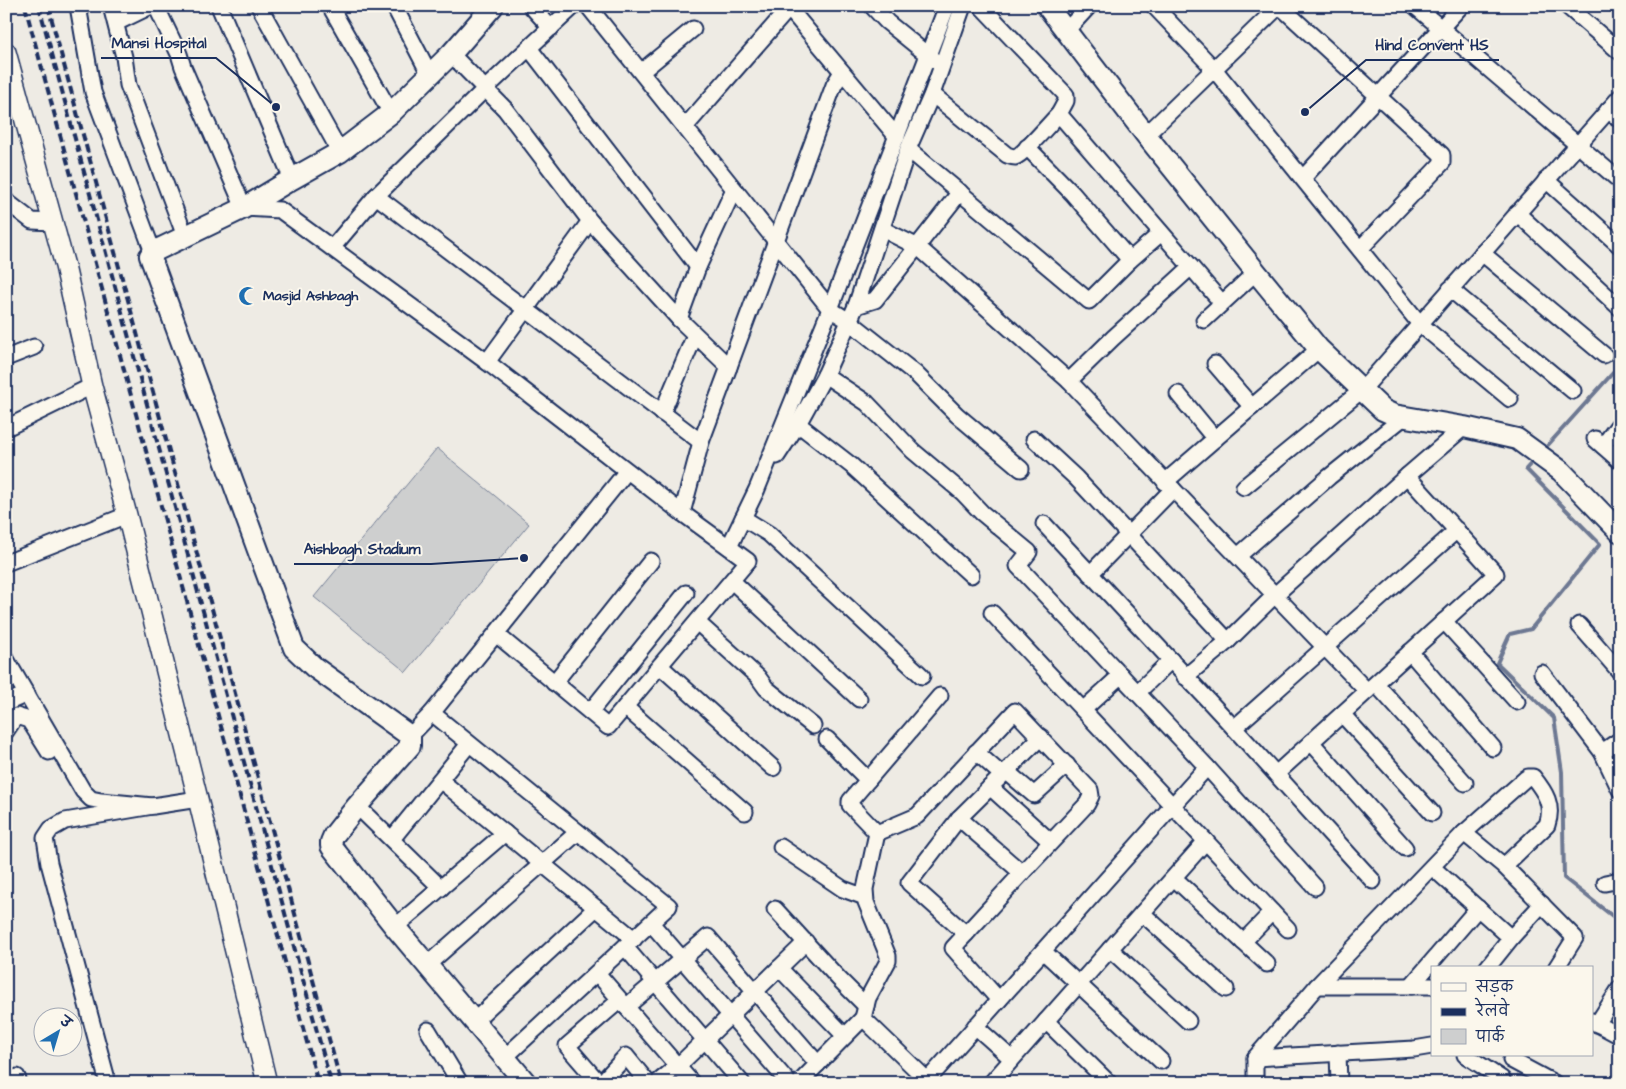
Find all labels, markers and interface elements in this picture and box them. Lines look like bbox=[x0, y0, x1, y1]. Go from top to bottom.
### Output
callout: Mansi Hospital bbox=[101, 28, 216, 58]
callout: Hind Convent HS bbox=[1366, 30, 1499, 60]
text: Mansi Hospital bbox=[111, 33, 207, 54]
text: Hind Convent HS bbox=[1375, 35, 1489, 56]
mosque icon: Masjid Ashbagh bbox=[237, 285, 259, 307]
place label: Masjid Ashbagh bbox=[263, 286, 359, 307]
callout: Aishbagh Stadium bbox=[294, 534, 431, 564]
text: Aishbagh Stadium bbox=[304, 539, 421, 562]
legend bbox=[1431, 966, 1594, 1056]
text: सड़क bbox=[1475, 977, 1514, 998]
text: रेलवे bbox=[1474, 997, 1510, 1022]
north arrow bbox=[32, 1006, 82, 1056]
text: उ bbox=[54, 1011, 77, 1034]
text: पार्क bbox=[1475, 1025, 1506, 1048]

